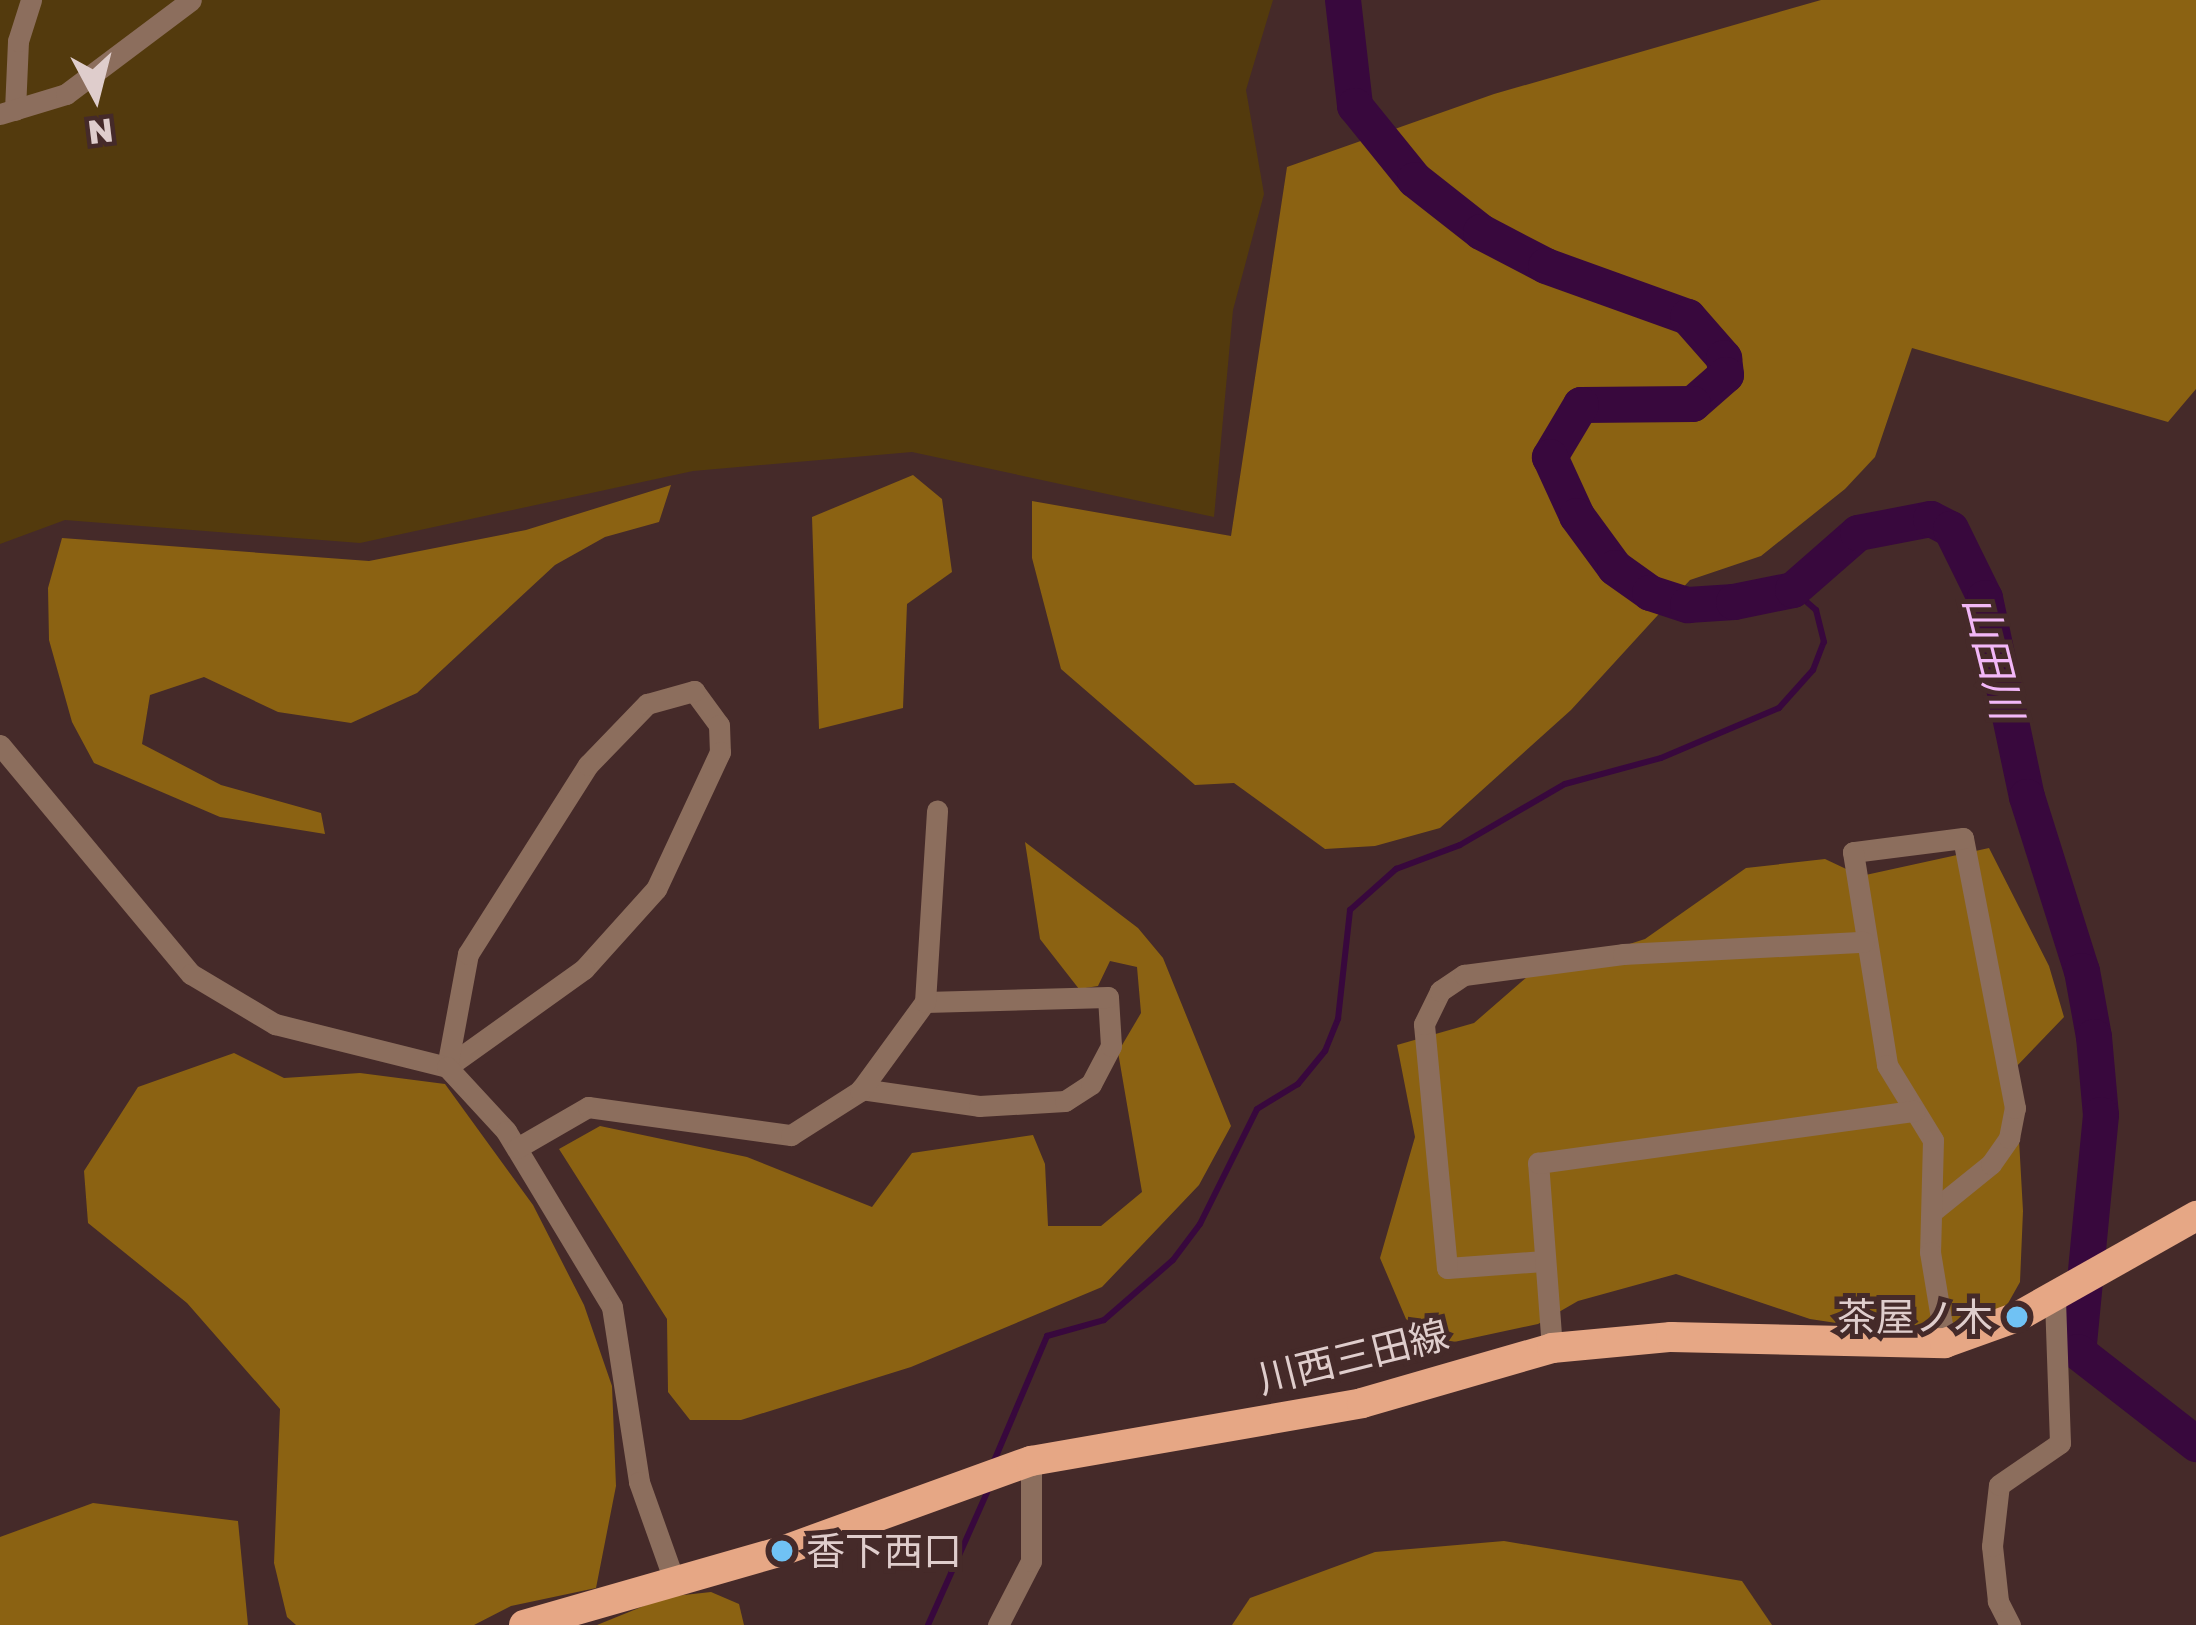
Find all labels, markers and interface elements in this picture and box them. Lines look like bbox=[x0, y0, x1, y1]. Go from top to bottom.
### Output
north arrow bbox=[36, 36, 156, 156]
text: N bbox=[86, 111, 115, 153]
water label: 山田川 bbox=[1954, 590, 2034, 724]
place label: 茶屋ノ木 bbox=[1837, 1294, 1993, 1340]
marker: 茶屋ノ木 bbox=[2004, 1304, 2030, 1330]
street label: 川西三田線 bbox=[1253, 1311, 1453, 1403]
place label: 香下西口 bbox=[806, 1528, 962, 1574]
marker: 香下西口 bbox=[769, 1538, 795, 1564]

